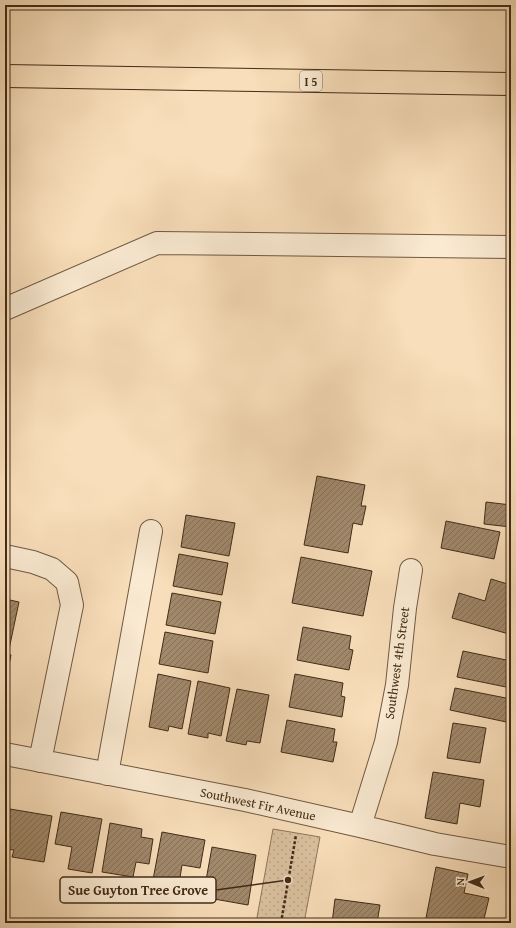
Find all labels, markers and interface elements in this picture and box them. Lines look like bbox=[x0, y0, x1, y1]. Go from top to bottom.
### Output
road number: I 5 bbox=[300, 71, 322, 91]
street label: Southwest 4th Street bbox=[380, 605, 414, 721]
street label: Southwest Fir Avenue bbox=[198, 782, 318, 826]
north arrow bbox=[450, 862, 490, 902]
callout: Sue Guyton Tree Grove bbox=[60, 877, 216, 903]
text: N bbox=[452, 877, 468, 886]
text: Sue Guyton Tree Grove bbox=[68, 880, 208, 900]

